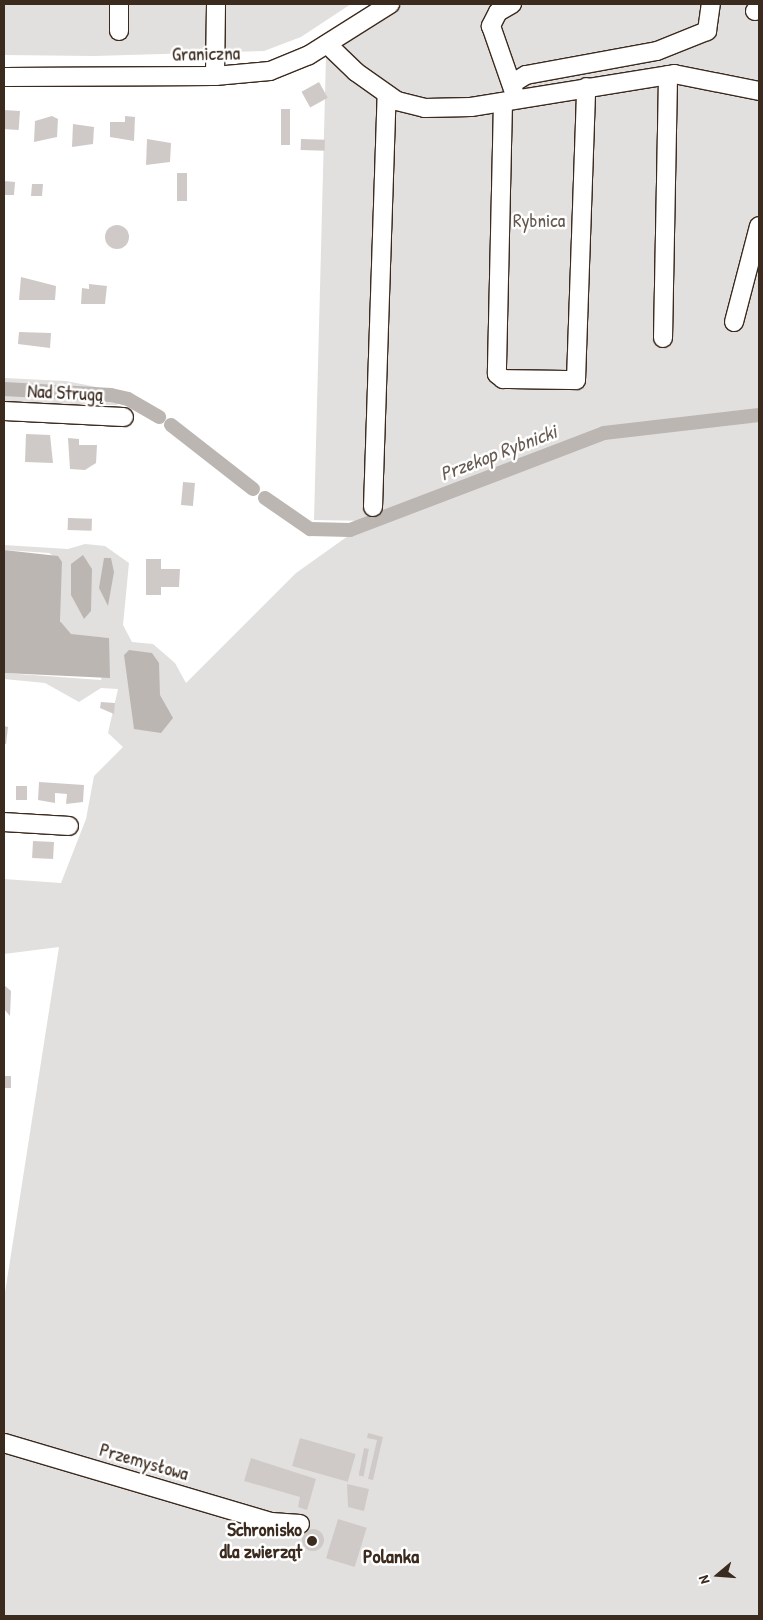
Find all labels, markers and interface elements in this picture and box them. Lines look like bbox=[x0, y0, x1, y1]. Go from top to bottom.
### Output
street label: Graniczna bbox=[172, 42, 240, 66]
park label: Rybnica bbox=[513, 210, 565, 232]
street label: Nad Strugą bbox=[27, 380, 103, 406]
water label: Przekop Rybnicki bbox=[436, 419, 560, 485]
street label: Przemysłowa bbox=[97, 1438, 191, 1486]
place label: Schronisko dla zwierząt bbox=[220, 1519, 302, 1563]
marker: Schronisko dla zwierząt bbox=[306, 1535, 318, 1547]
district label: Polanka bbox=[363, 1543, 419, 1567]
north arrow bbox=[693, 1550, 743, 1600]
text: N bbox=[693, 1573, 713, 1586]

